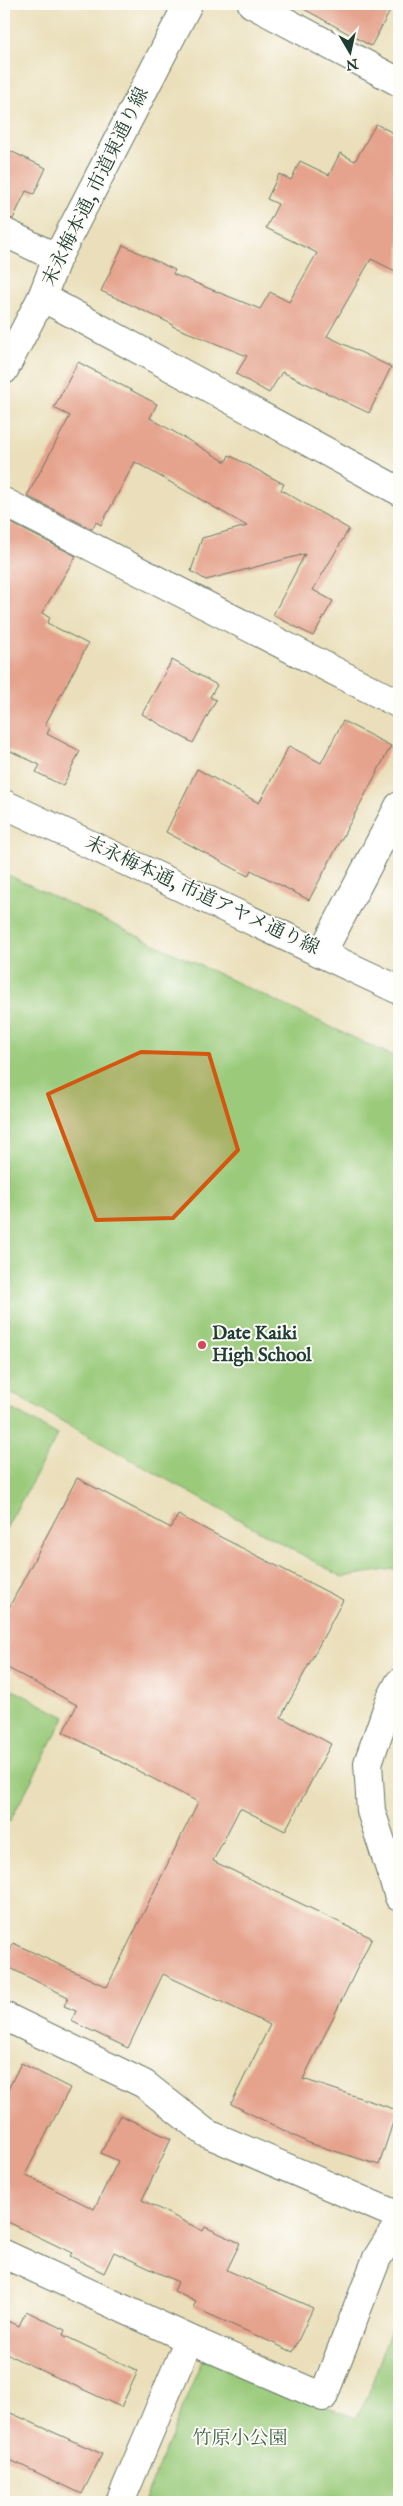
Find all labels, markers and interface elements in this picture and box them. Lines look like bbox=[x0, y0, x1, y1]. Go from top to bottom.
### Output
north arrow bbox=[326, 28, 376, 78]
text: N bbox=[344, 54, 360, 74]
street label: 末永梅本通, 市道東通り線 bbox=[37, 84, 155, 290]
street label: 末永梅本通, 市道アヤメ通り線 bbox=[81, 831, 323, 961]
place label: Date Kaiki High School bbox=[212, 1322, 312, 1368]
marker: Date Kaiki High School bbox=[196, 1339, 208, 1351]
park label: 竹原小公園 bbox=[192, 2427, 288, 2451]

